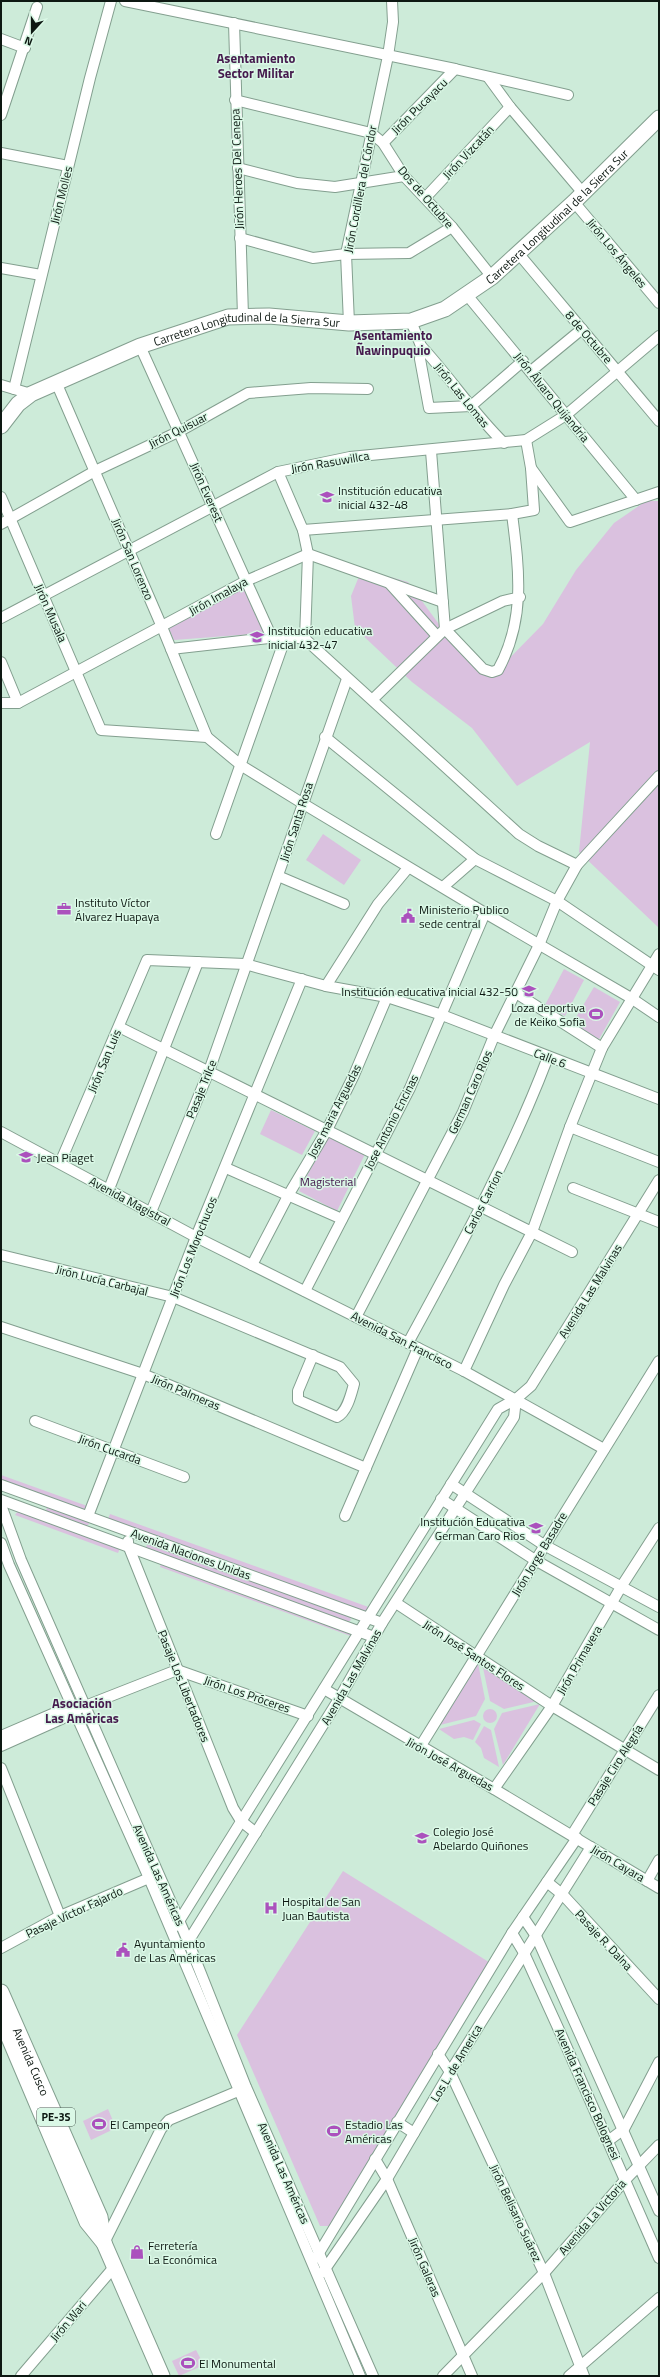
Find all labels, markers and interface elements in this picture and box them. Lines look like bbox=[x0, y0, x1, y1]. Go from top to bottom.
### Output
north arrow bbox=[12, 12, 52, 52]
text: N bbox=[22, 33, 35, 50]
district label: Asentamiento Sector Militar bbox=[217, 48, 296, 83]
street label: Jirón Pucayacu bbox=[386, 73, 452, 139]
street label: Jirón Heroes Del Cenepa bbox=[225, 108, 249, 230]
street label: Jirón Vizcatán bbox=[438, 120, 498, 184]
street label: Jirón Cordillera del Cóndor bbox=[338, 124, 382, 254]
street label: Carretera Longitudinal de la Sierra Sur bbox=[481, 144, 632, 288]
street label: Dos de Octubre bbox=[393, 162, 459, 232]
street label: Jirón Molles bbox=[45, 164, 77, 226]
street label: Jirón Los Ángeles bbox=[582, 214, 652, 292]
street label: Carretera Longitudinal de la Sierra Sur bbox=[151, 306, 341, 350]
street label: 8 de Octubre bbox=[561, 306, 617, 368]
district label: Asentamiento Ñawinpuquio bbox=[354, 325, 433, 360]
street label: Jirón Álvaro Quijandria bbox=[510, 348, 594, 446]
street label: Jirón Las Lomas bbox=[430, 358, 495, 432]
street label: Jirón Quisuar bbox=[145, 407, 211, 453]
street label: Jirón Rasuwillca bbox=[289, 446, 371, 478]
street label: Jirón Everest bbox=[185, 459, 229, 526]
place label: Institución educativa inicial 432-48 bbox=[338, 481, 442, 514]
school or university icon: Institución educativa inicial 432-48 bbox=[319, 489, 335, 505]
street label: Jirón San Lorenzo bbox=[107, 515, 159, 603]
street label: Jirón Imalaya bbox=[185, 572, 251, 620]
street label: Jirón Musala bbox=[30, 581, 72, 645]
place label: Institución educativa inicial 432-47 bbox=[268, 621, 372, 654]
school or university icon: Institución educativa inicial 432-47 bbox=[249, 629, 265, 645]
street label: Jirón Santa Rosa bbox=[274, 780, 318, 864]
place label: Instituto Víctor Álvarez Huapaya bbox=[75, 893, 159, 926]
place label: Ministerio Publico sede central bbox=[419, 900, 509, 933]
office icon: Instituto Víctor Álvarez Huapaya bbox=[56, 901, 72, 917]
public building icon: Ministerio Publico sede central bbox=[400, 908, 416, 924]
place label: Institución educativa inicial 432-50 bbox=[341, 982, 518, 1001]
school or university icon: Institución educativa inicial 432-50 bbox=[521, 983, 537, 999]
place label: Loza deportiva de Keiko Sofia bbox=[511, 998, 585, 1031]
sports icon: Loza deportiva de Keiko Sofia bbox=[588, 1006, 604, 1022]
street label: Jirón San Luis bbox=[82, 1026, 126, 1096]
street label: Calle 6 bbox=[531, 1043, 569, 1073]
street label: German Caro Rios bbox=[443, 1047, 497, 1137]
street label: Pasaje Trilce bbox=[181, 1057, 221, 1121]
street label: Jose maria Arguedas bbox=[302, 1060, 366, 1161]
street label: Jose Antonio Encinas bbox=[359, 1070, 424, 1173]
place label: Jean Piaget bbox=[37, 1148, 95, 1167]
school or university icon: Jean Piaget bbox=[18, 1149, 34, 1165]
street label: Carlos Carrion bbox=[459, 1166, 507, 1238]
street label: Avenida Magistral bbox=[86, 1171, 174, 1231]
park label: Magisterial bbox=[300, 1172, 356, 1191]
street label: Jirón Los Morochucos bbox=[164, 1193, 222, 1300]
street label: Avenida Las Malvinas bbox=[553, 1240, 627, 1342]
street label: Jirón Lucía Carbajal bbox=[54, 1259, 150, 1301]
street label: Avenida San Francisco bbox=[348, 1306, 456, 1374]
street label: Jirón Palmeras bbox=[149, 1369, 224, 1415]
street label: Jirón Cucarda bbox=[76, 1429, 144, 1469]
street label: Jirón Jorge Basadre bbox=[506, 1508, 572, 1600]
place label: Institución Educativa German Caro Rios bbox=[420, 1512, 525, 1545]
school or university icon: Institución Educativa German Caro Rios bbox=[528, 1520, 544, 1536]
street label: Avenida Naciones Unidas bbox=[128, 1523, 254, 1585]
street label: Jirón José Santos Flores bbox=[419, 1615, 529, 1695]
street label: Jirón Primavera bbox=[551, 1622, 607, 1698]
street label: Avenida Las Malvinas bbox=[316, 1625, 386, 1729]
street label: Pasaje Los Libertadores bbox=[153, 1627, 215, 1745]
street label: Jirón Los Próceres bbox=[201, 1670, 293, 1718]
district label: Asociación Las Américas bbox=[45, 1693, 119, 1728]
street label: Pasaje Ciro Alegría bbox=[582, 1720, 648, 1810]
street label: Jirón José Arguedas bbox=[403, 1732, 498, 1796]
street label: Avenida Las Américas bbox=[128, 1821, 190, 1929]
place label: Colegio José Abelardo Quiñones bbox=[433, 1822, 529, 1855]
school or university icon: Colegio José Abelardo Quiñones bbox=[414, 1830, 430, 1846]
street label: Jirón Cayara bbox=[587, 1839, 649, 1887]
street label: Pasaje Víctor Fajardo bbox=[22, 1881, 126, 1943]
place label: Hospital de San Juan Bautista bbox=[282, 1892, 361, 1925]
hospital icon: Hospital de San Juan Bautista bbox=[263, 1900, 279, 1916]
street label: Pasaje R. Dalna bbox=[571, 1905, 637, 1975]
place label: Ayuntamiento de Las Américas bbox=[134, 1934, 216, 1967]
public building icon: Ayuntamiento de Las Américas bbox=[115, 1942, 131, 1958]
street label: Los L. de America bbox=[425, 2021, 487, 2105]
street label: Avenida Cusco bbox=[8, 2024, 55, 2099]
street label: Avenida Francisco Bolognesi bbox=[550, 2025, 626, 2163]
road number: PE-3S bbox=[37, 2108, 75, 2126]
place label: El Campeon bbox=[110, 2115, 170, 2134]
place label: Estadio Las Américas bbox=[345, 2115, 403, 2148]
sports icon: El Campeon bbox=[91, 2116, 107, 2132]
street label: Avenida Las Américas bbox=[253, 2119, 315, 2227]
sports icon: Estadio Las Américas bbox=[326, 2123, 342, 2139]
street label: Jirón Belisario Suárez bbox=[485, 2161, 547, 2265]
street label: Avenida La Victoria bbox=[554, 2175, 630, 2259]
street label: Jirón Galeras bbox=[404, 2234, 446, 2300]
place label: Ferretería La Económica bbox=[148, 2236, 217, 2269]
shop icon: Ferretería La Económica bbox=[129, 2244, 145, 2260]
street label: Jirón Wari bbox=[45, 2296, 91, 2346]
place label: El Monumental bbox=[199, 2354, 276, 2373]
sports icon: El Monumental bbox=[180, 2355, 196, 2371]

